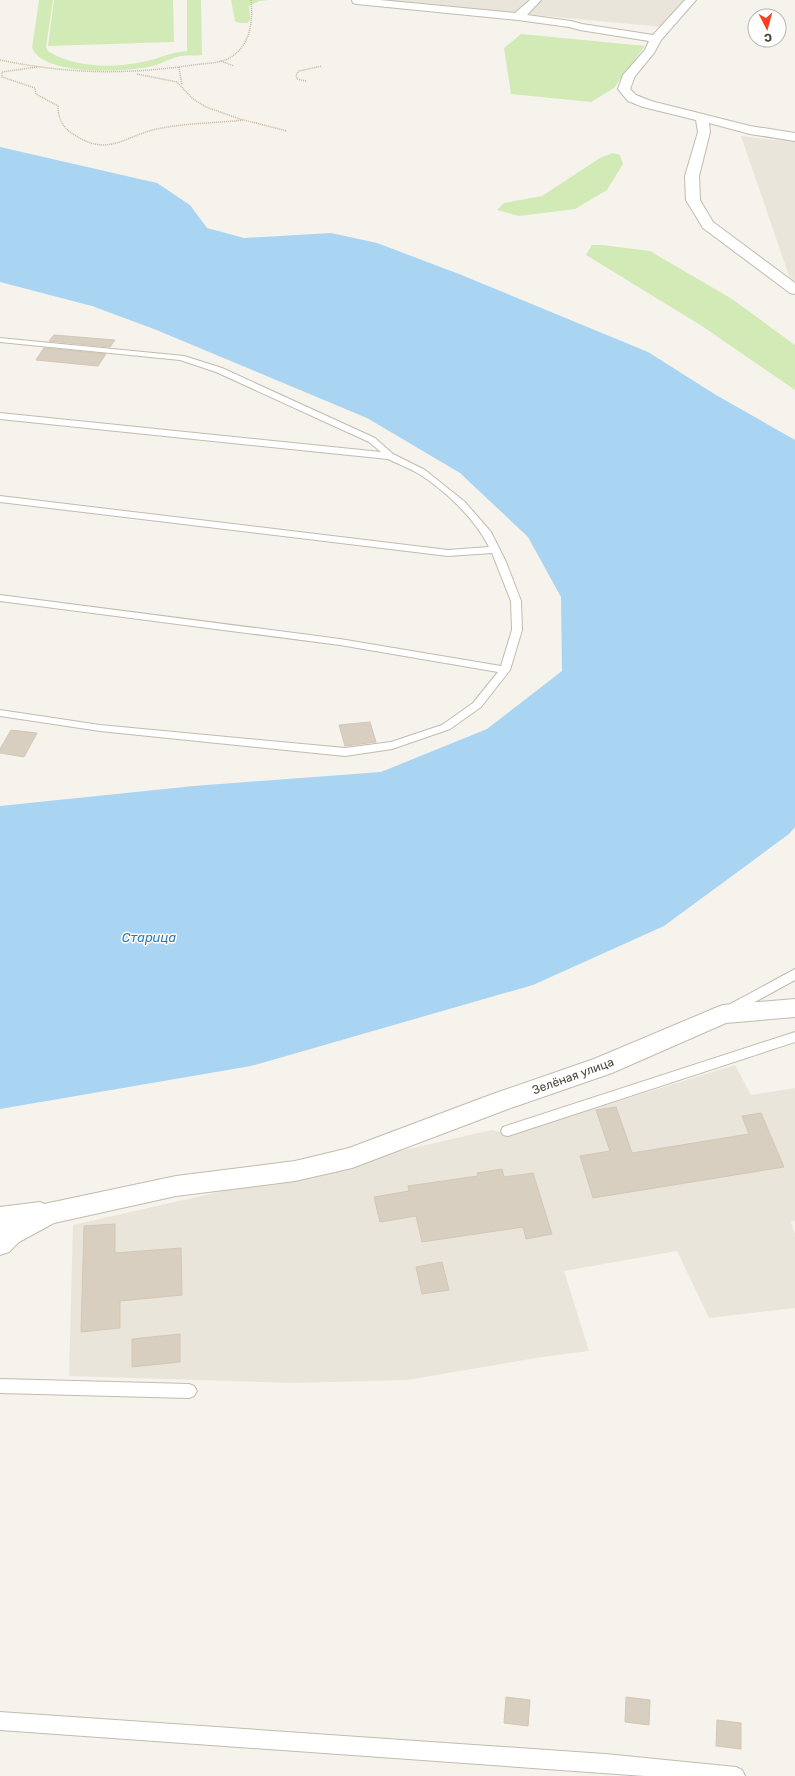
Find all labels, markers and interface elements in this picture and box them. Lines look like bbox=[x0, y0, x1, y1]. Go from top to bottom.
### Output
north arrow bbox=[747, 8, 787, 48]
text: С bbox=[763, 31, 773, 44]
water label: Старица bbox=[122, 930, 177, 945]
street label: Зелёная улица bbox=[530, 1055, 616, 1097]

